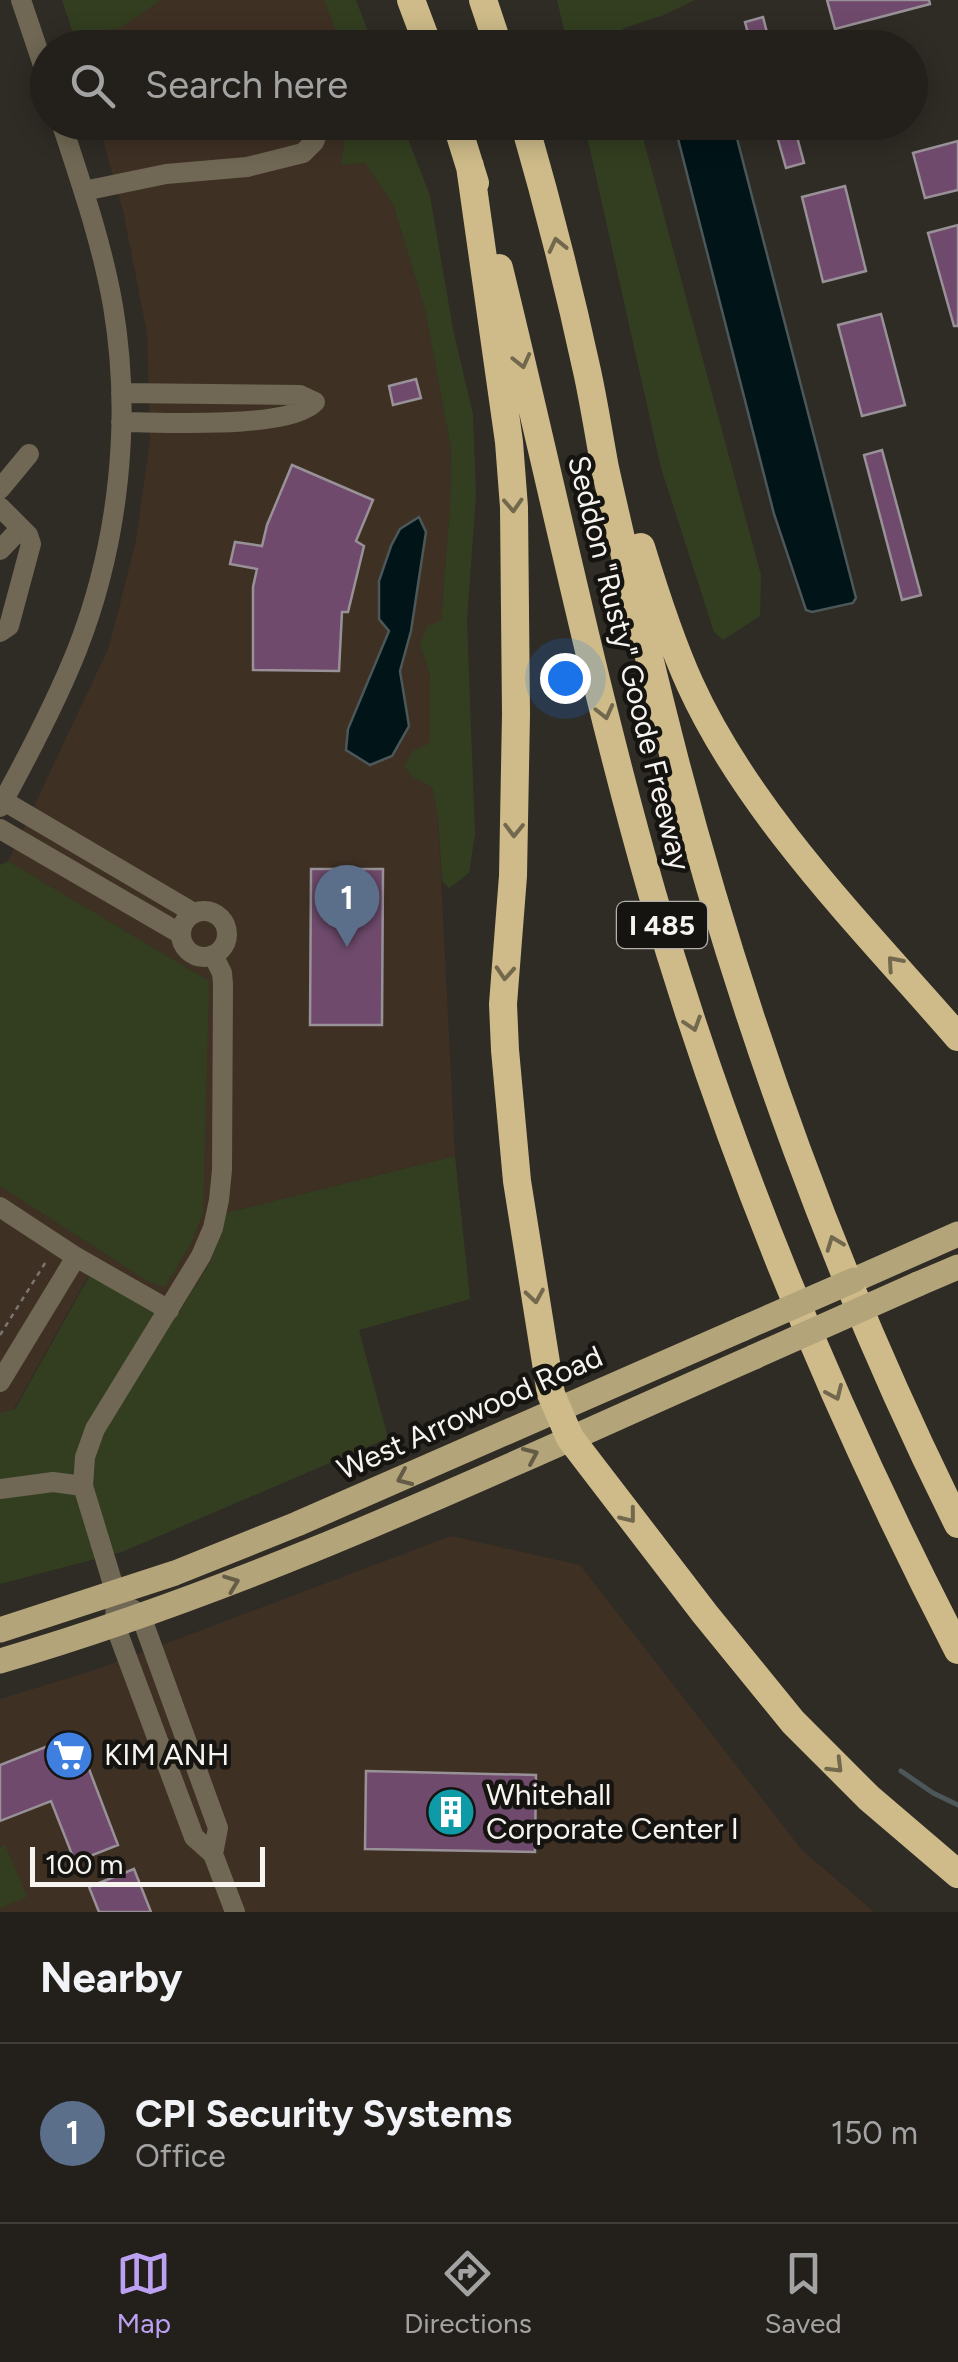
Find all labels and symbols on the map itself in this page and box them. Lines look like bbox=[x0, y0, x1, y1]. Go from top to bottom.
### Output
one-way arrow bbox=[548, 237, 569, 254]
one-way arrow bbox=[510, 352, 531, 369]
street label: Seddon "Rusty" Goode Freeway bbox=[560, 452, 699, 874]
one-way arrow bbox=[502, 498, 523, 514]
your location bbox=[540, 653, 591, 704]
one-way arrow bbox=[593, 703, 614, 720]
one-way arrow bbox=[503, 823, 524, 839]
pin: 1 bbox=[314, 864, 380, 947]
road number: I 485 bbox=[617, 902, 707, 948]
one-way arrow bbox=[888, 956, 906, 975]
one-way arrow bbox=[495, 966, 516, 982]
one-way arrow bbox=[681, 1015, 702, 1032]
one-way arrow bbox=[826, 1235, 846, 1253]
one-way arrow bbox=[524, 1288, 545, 1304]
street label: West Arrowood Road bbox=[331, 1337, 608, 1488]
one-way arrow bbox=[823, 1383, 843, 1401]
one-way arrow bbox=[521, 1447, 539, 1467]
one-way arrow bbox=[396, 1466, 414, 1486]
one-way arrow bbox=[617, 1504, 635, 1522]
one-way arrow bbox=[223, 1574, 240, 1594]
supermarket icon: KIM ANH bbox=[43, 1729, 95, 1781]
place label: KIM ANH bbox=[104, 1736, 229, 1773]
one-way arrow bbox=[824, 1754, 842, 1772]
place label: Whitehall Corporate Center I bbox=[486, 1776, 739, 1847]
building icon: Whitehall Corporate Center I bbox=[425, 1786, 477, 1838]
scale bar bbox=[30, 1842, 265, 1886]

